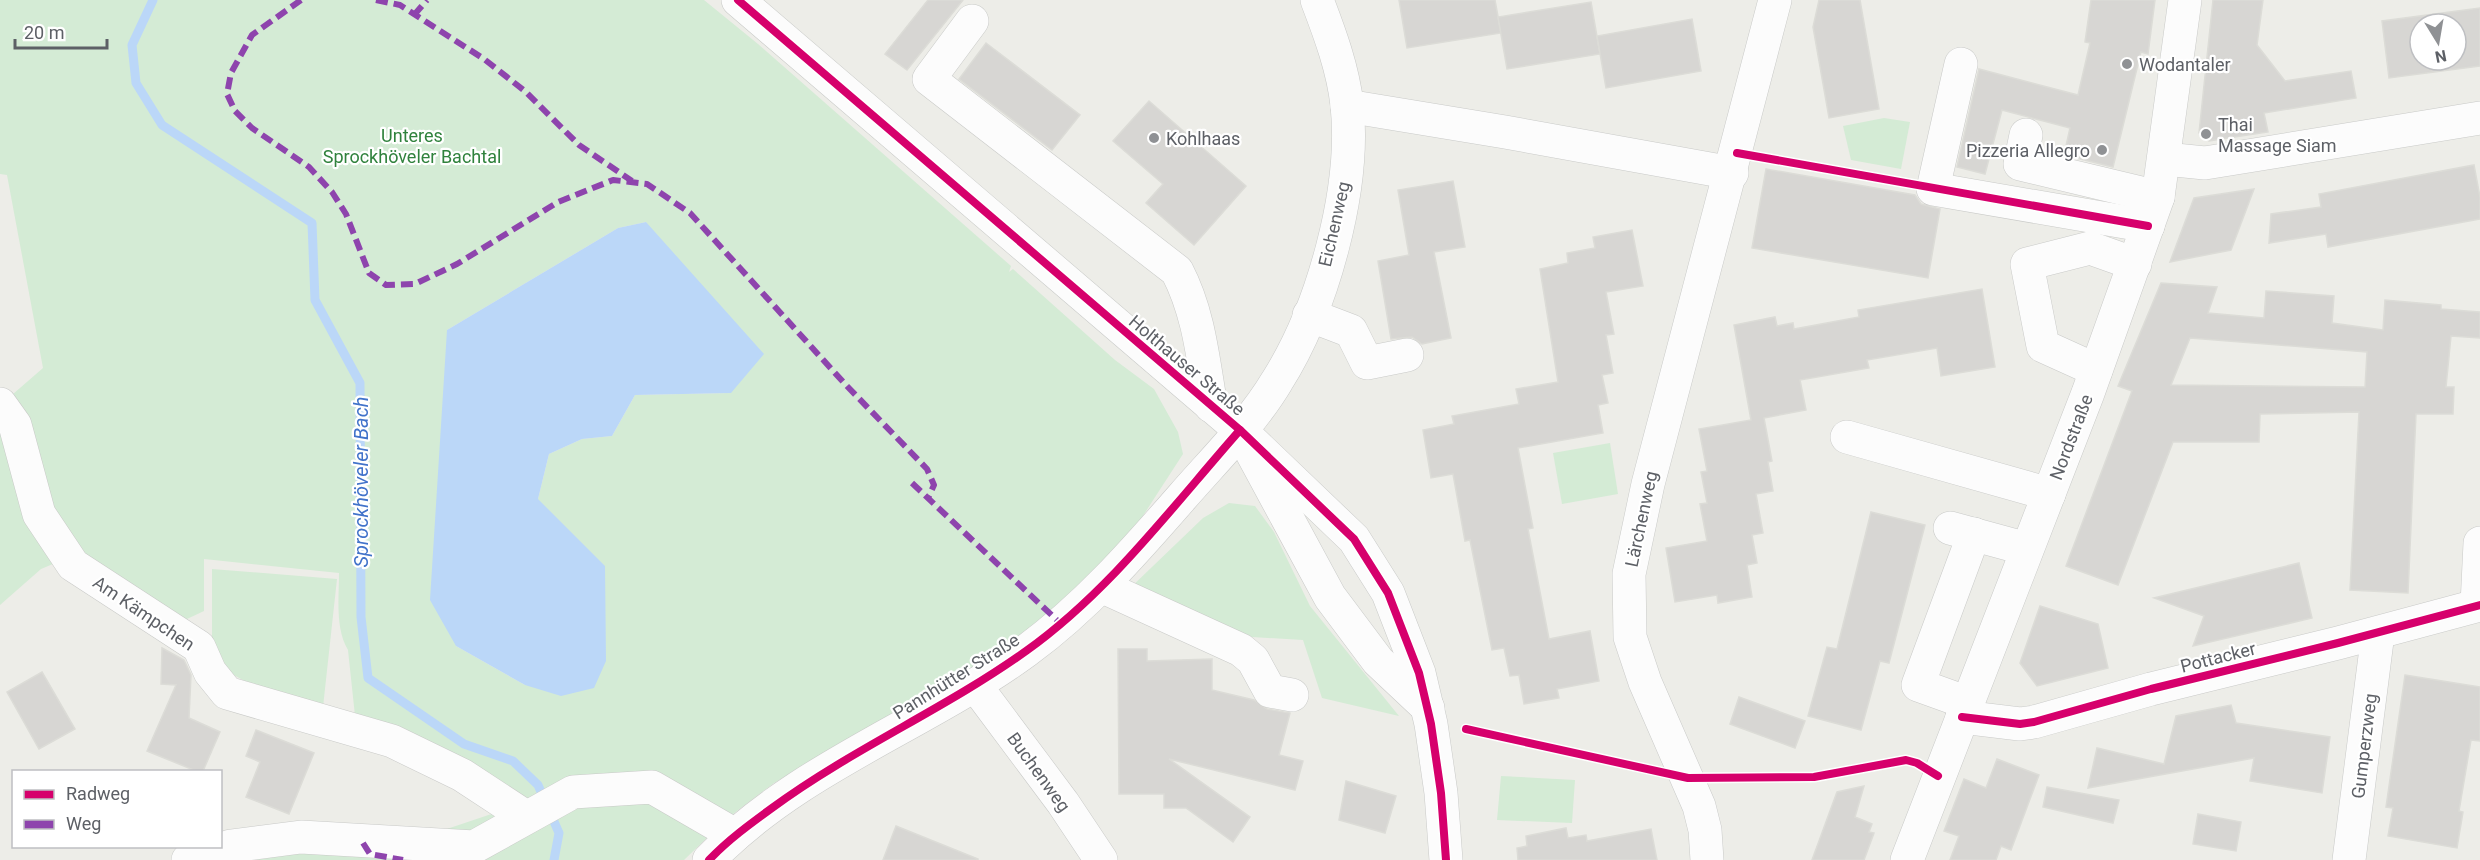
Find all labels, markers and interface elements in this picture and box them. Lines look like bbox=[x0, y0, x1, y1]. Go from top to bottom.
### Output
scale bar bbox=[15, 12, 106, 50]
north arrow bbox=[2408, 12, 2468, 72]
text: 20 m bbox=[24, 22, 64, 43]
text: N bbox=[2433, 46, 2448, 67]
place label: Wodantaler bbox=[2139, 54, 2231, 75]
marker: Wodantaler bbox=[2120, 57, 2134, 71]
place label: Thai Massage Siam bbox=[2218, 114, 2337, 156]
park label: Unteres Sprockhöveler Bachtal bbox=[323, 125, 501, 167]
marker: Thai Massage Siam bbox=[2199, 127, 2213, 141]
place label: Kohlhaas bbox=[1166, 128, 1240, 149]
marker: Kohlhaas bbox=[1147, 131, 1161, 145]
place label: Pizzeria Allegro bbox=[1966, 140, 2090, 161]
marker: Pizzeria Allegro bbox=[2095, 143, 2109, 157]
street label: Eichenweg bbox=[1314, 179, 1354, 269]
street label: Holthauser Straße bbox=[1125, 310, 1249, 420]
street label: Nordstraße bbox=[2045, 391, 2097, 483]
water label: Sprockhöveler Bach bbox=[349, 397, 373, 567]
street label: Lärchenweg bbox=[1621, 469, 1661, 569]
street label: Am Kämpchen bbox=[89, 571, 199, 655]
street label: Pannhütter Straße bbox=[889, 629, 1023, 723]
street label: Pottacker bbox=[2178, 637, 2258, 677]
street label: Gumperzweg bbox=[2347, 692, 2381, 800]
street label: Buchenweg bbox=[1003, 728, 1075, 816]
legend bbox=[12, 770, 222, 848]
text: Radweg bbox=[66, 783, 130, 804]
text: Weg bbox=[66, 813, 101, 834]

